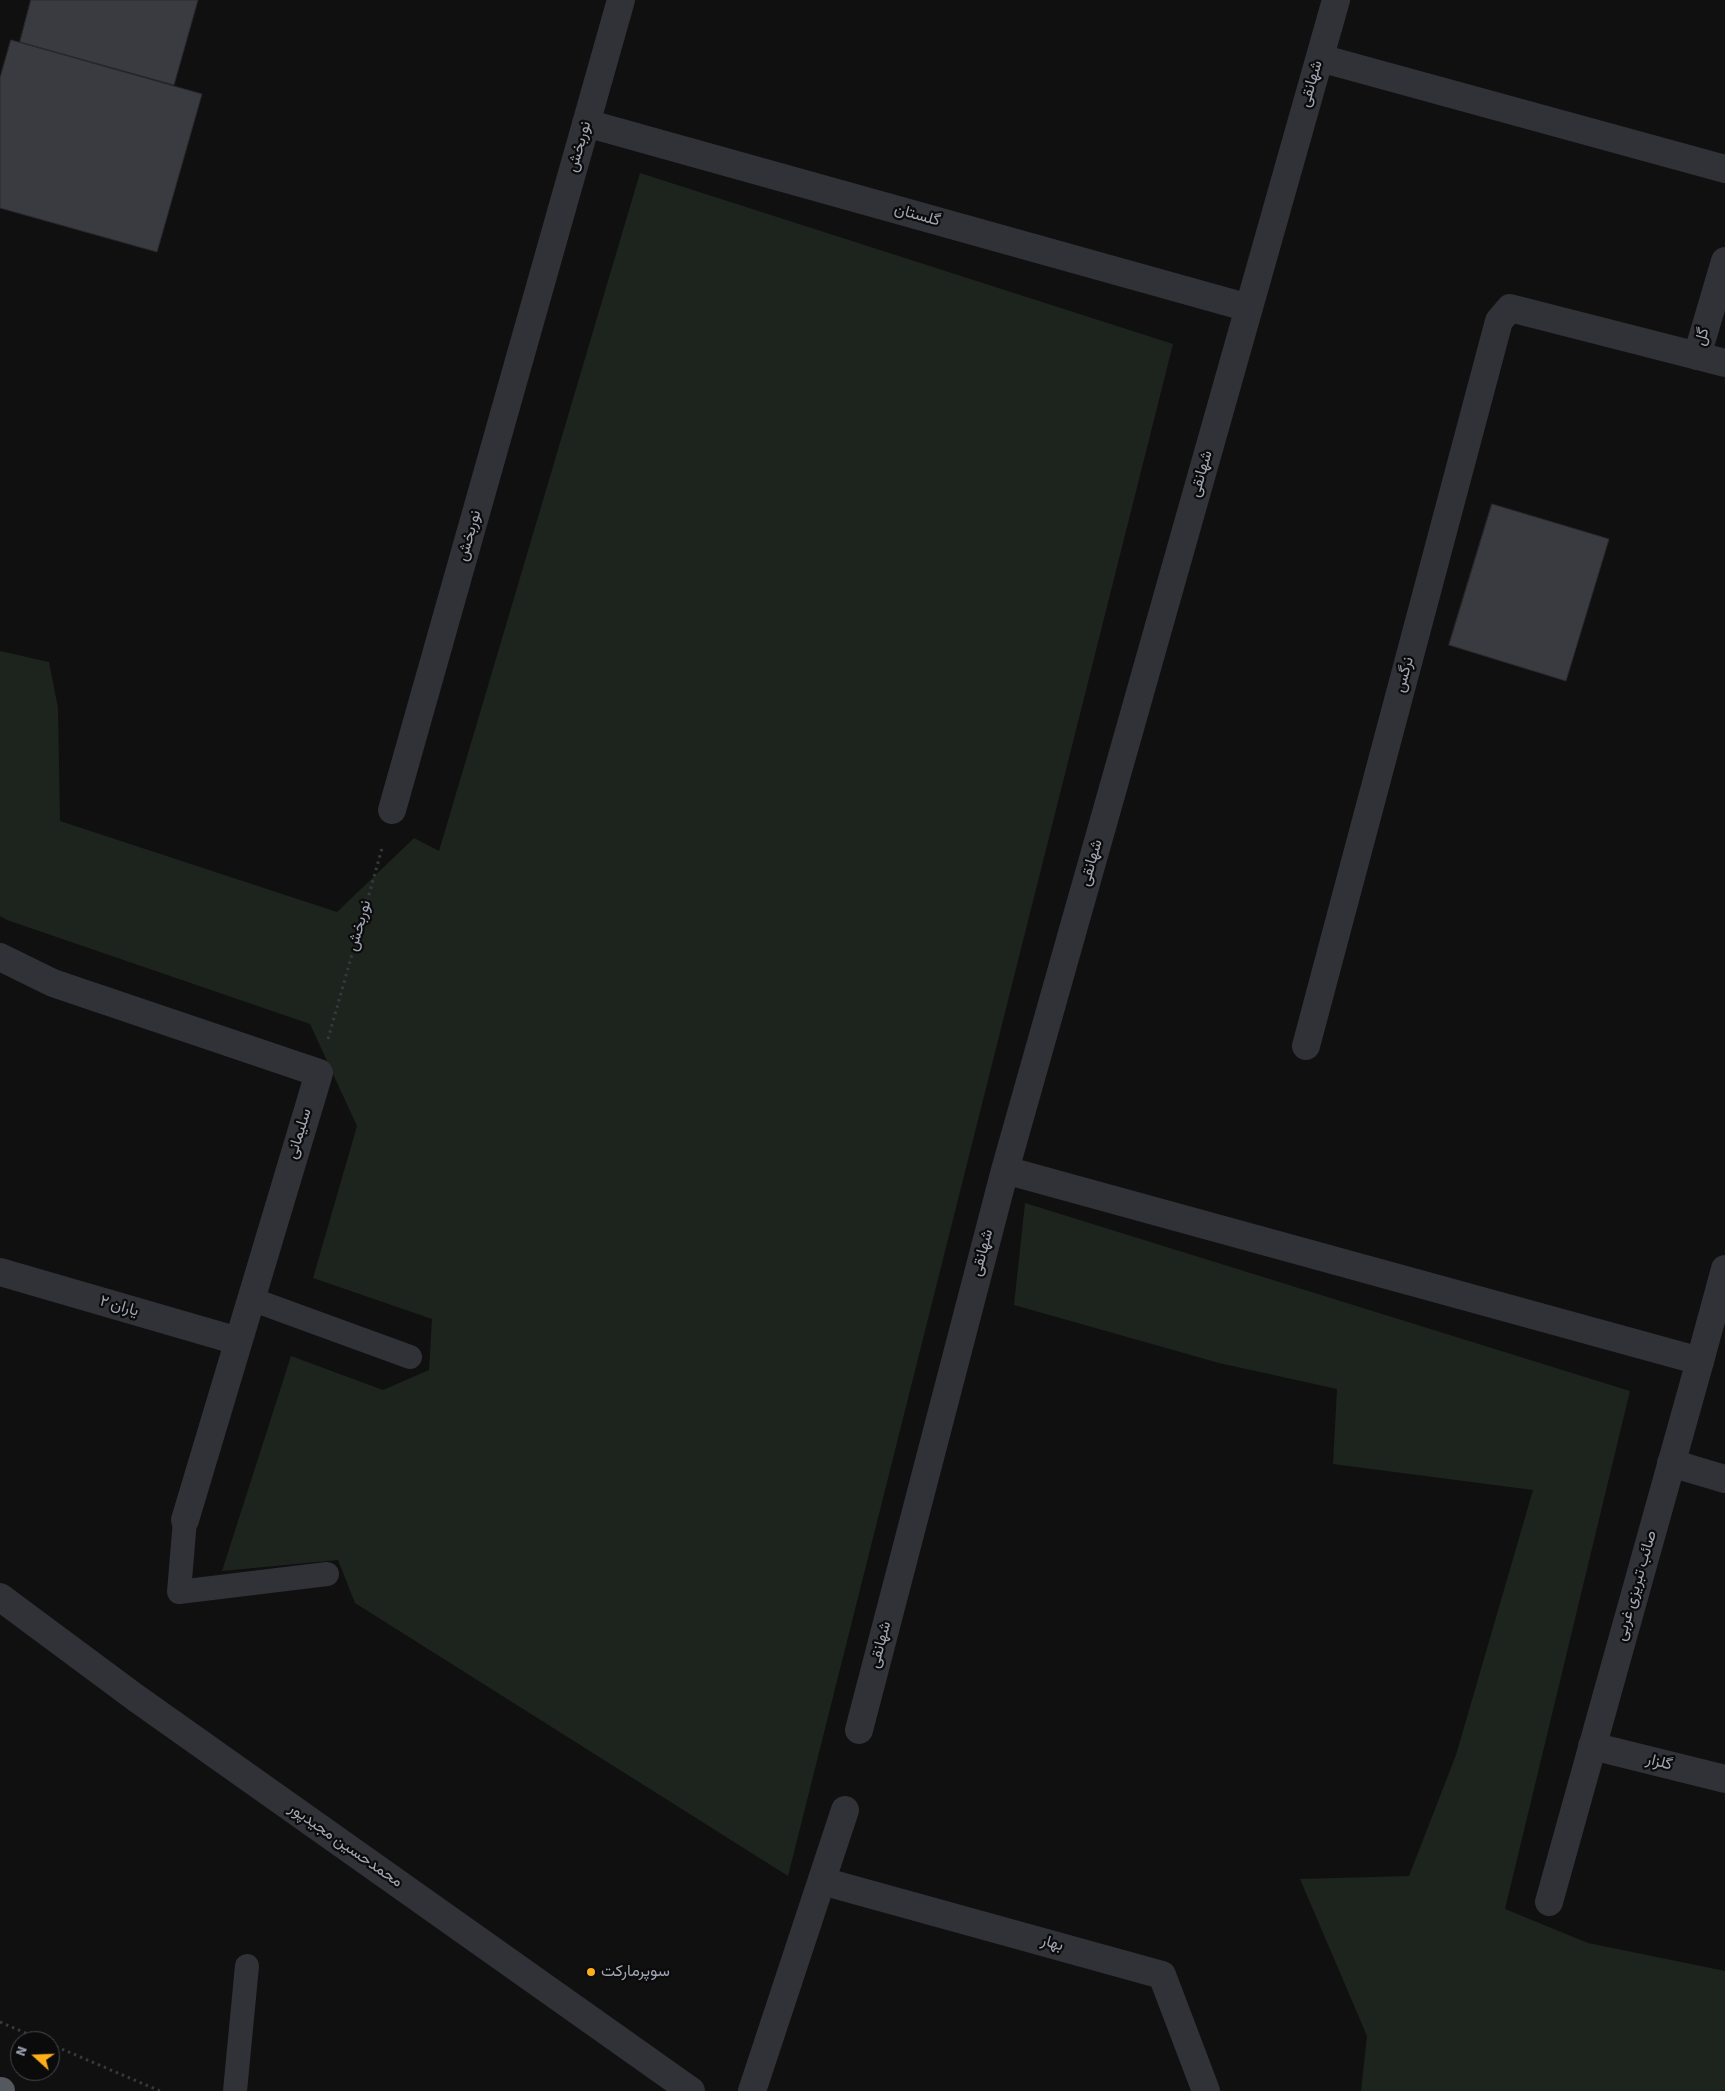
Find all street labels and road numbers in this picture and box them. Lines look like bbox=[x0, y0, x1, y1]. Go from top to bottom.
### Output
street label: شهانقی bbox=[1296, 58, 1328, 110]
street label: نوربخش bbox=[564, 119, 596, 175]
street label: گلستان bbox=[892, 200, 942, 232]
street label: گل bbox=[1691, 326, 1715, 348]
street label: شهانقی bbox=[1186, 448, 1218, 500]
street label: نوربخش bbox=[454, 508, 486, 564]
street label: نرگس bbox=[1391, 655, 1419, 695]
street label: شهانقی bbox=[1076, 837, 1108, 889]
street label: نوربخش bbox=[344, 898, 376, 954]
street label: سلیمانی bbox=[283, 1106, 317, 1162]
street label: شهانقی bbox=[968, 1227, 998, 1279]
street label: یاران ٢ bbox=[97, 1292, 141, 1322]
street label: صائب تبریزی غربی bbox=[1612, 1529, 1662, 1643]
street label: شهانقی bbox=[866, 1619, 896, 1671]
street label: گلزار bbox=[1644, 1750, 1674, 1776]
street label: محمدحسین مجیدپور bbox=[284, 1800, 406, 1892]
street label: بهار bbox=[1039, 1932, 1065, 1956]

